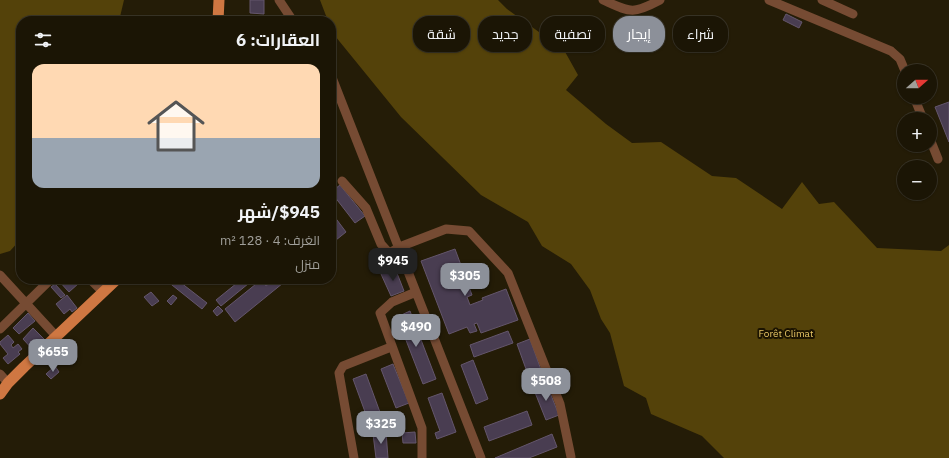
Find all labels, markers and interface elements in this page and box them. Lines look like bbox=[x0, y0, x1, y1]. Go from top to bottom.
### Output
chip: شقة bbox=[413, 16, 470, 52]
chip: جديد bbox=[478, 16, 532, 52]
chip: تصفية bbox=[540, 16, 605, 52]
chip: إيجار bbox=[613, 16, 665, 52]
chip: شراء bbox=[673, 16, 728, 52]
icon: filters bbox=[32, 29, 54, 51]
text: العقارات: 6 bbox=[236, 29, 320, 51]
north arrow bbox=[897, 64, 937, 104]
map controls bbox=[897, 64, 937, 200]
icon: home bbox=[140, 90, 212, 162]
button: + bbox=[897, 112, 937, 152]
button: − bbox=[897, 160, 937, 200]
text: $945/شهر bbox=[238, 201, 320, 223]
text: الغرف: 4 · 128 m² bbox=[220, 232, 320, 249]
pin: $945 bbox=[369, 248, 417, 282]
text: $945 bbox=[377, 252, 409, 269]
text: منزل bbox=[295, 256, 320, 273]
pin: $305 bbox=[441, 263, 489, 297]
text: $305 bbox=[449, 267, 481, 284]
pin: $490 bbox=[392, 314, 440, 348]
text: $490 bbox=[400, 318, 432, 335]
park label: Forêt Climat bbox=[759, 327, 814, 340]
pin: $655 bbox=[29, 339, 77, 373]
text: $655 bbox=[37, 343, 69, 360]
pin: $508 bbox=[522, 368, 570, 402]
text: $508 bbox=[530, 372, 562, 389]
pin: $325 bbox=[357, 411, 405, 445]
text: $325 bbox=[365, 415, 397, 432]

